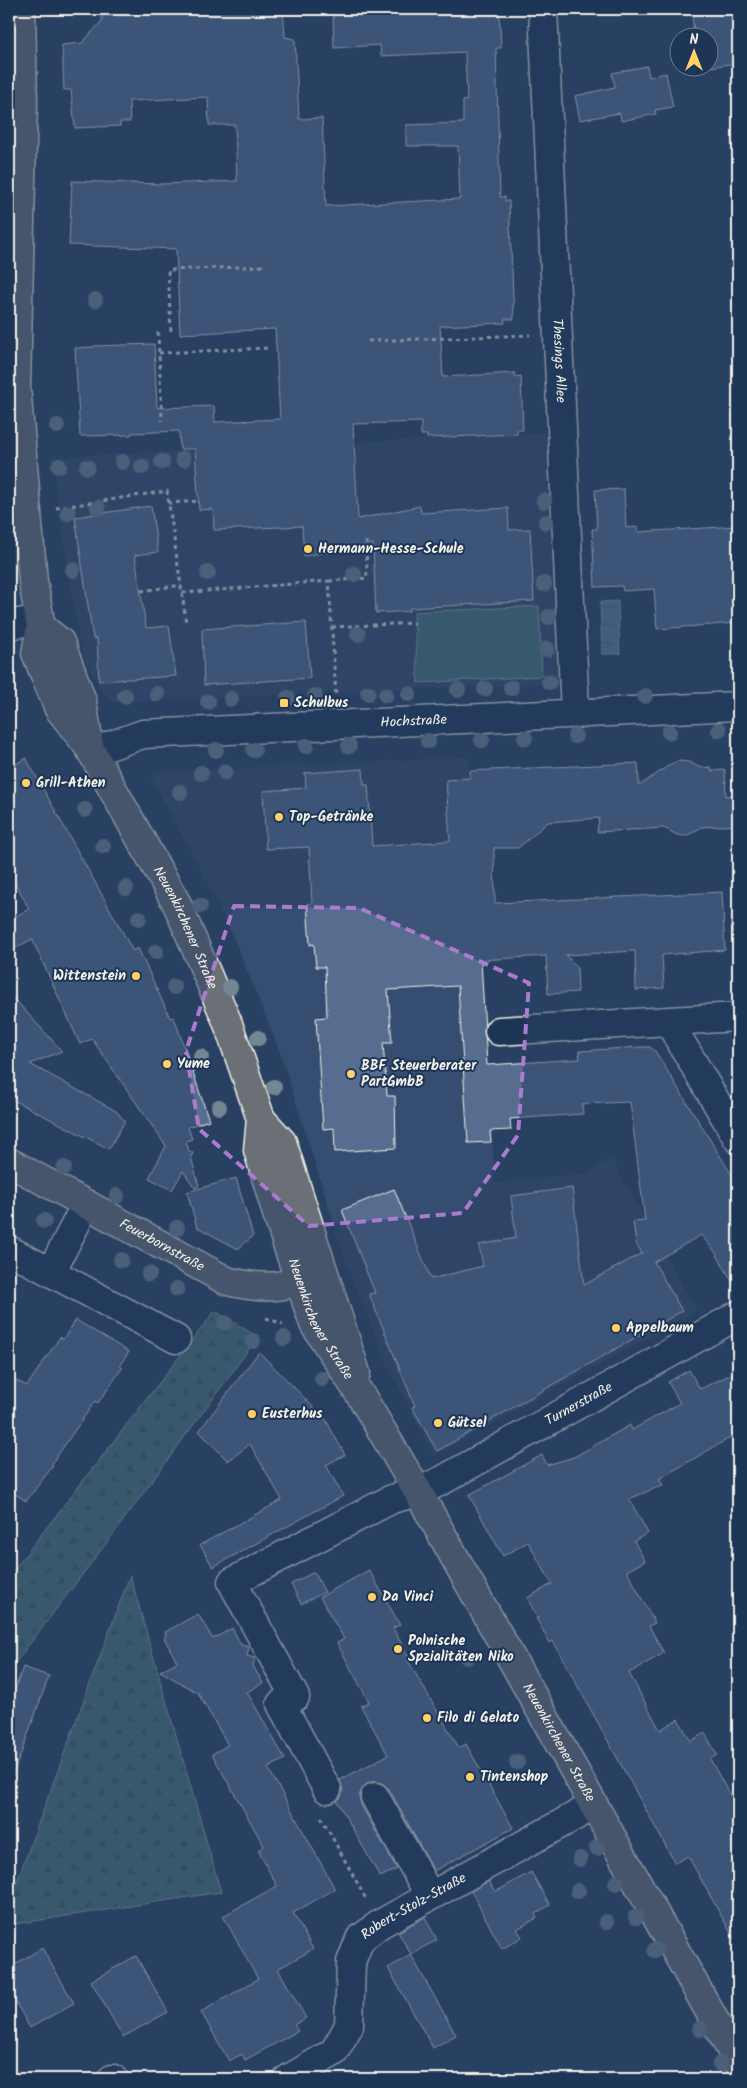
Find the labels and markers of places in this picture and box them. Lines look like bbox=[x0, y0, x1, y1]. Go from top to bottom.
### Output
place label: Hermann-Hesse-Schule bbox=[318, 538, 464, 560]
marker: Hermann-Hesse-Schule bbox=[302, 543, 314, 555]
place label: Schulbus bbox=[294, 692, 349, 714]
marker: Schulbus bbox=[278, 697, 290, 709]
place label: Grill-Athen bbox=[36, 772, 106, 794]
marker: Grill-Athen bbox=[20, 777, 32, 789]
place label: Top-Getränke bbox=[289, 806, 373, 828]
marker: Top-Getränke bbox=[273, 811, 285, 823]
place label: Wittenstein bbox=[53, 965, 126, 987]
marker: Wittenstein bbox=[130, 970, 142, 982]
place label: Yume bbox=[177, 1053, 210, 1075]
place label: BBF Steuerberater PartGmbB bbox=[361, 1055, 477, 1093]
marker: Yume bbox=[161, 1058, 173, 1070]
marker: BBF Steuerberater PartGmbB bbox=[345, 1068, 357, 1080]
place label: Appelbaum bbox=[626, 1317, 694, 1339]
marker: Appelbaum bbox=[610, 1322, 622, 1334]
place label: Eusterhus bbox=[262, 1403, 323, 1425]
marker: Eusterhus bbox=[246, 1408, 258, 1420]
place label: Gütsel bbox=[448, 1412, 487, 1434]
marker: Gütsel bbox=[432, 1417, 444, 1429]
place label: Da Vinci bbox=[382, 1586, 434, 1608]
marker: Da Vinci bbox=[366, 1591, 378, 1603]
place label: Polnische Spzialitäten Niko bbox=[408, 1630, 514, 1668]
marker: Polnische Spzialitäten Niko bbox=[392, 1643, 404, 1655]
place label: Filo di Gelato bbox=[437, 1707, 520, 1729]
marker: Filo di Gelato bbox=[421, 1712, 433, 1724]
place label: Tintenshop bbox=[480, 1766, 549, 1788]
marker: Tintenshop bbox=[464, 1771, 476, 1783]

